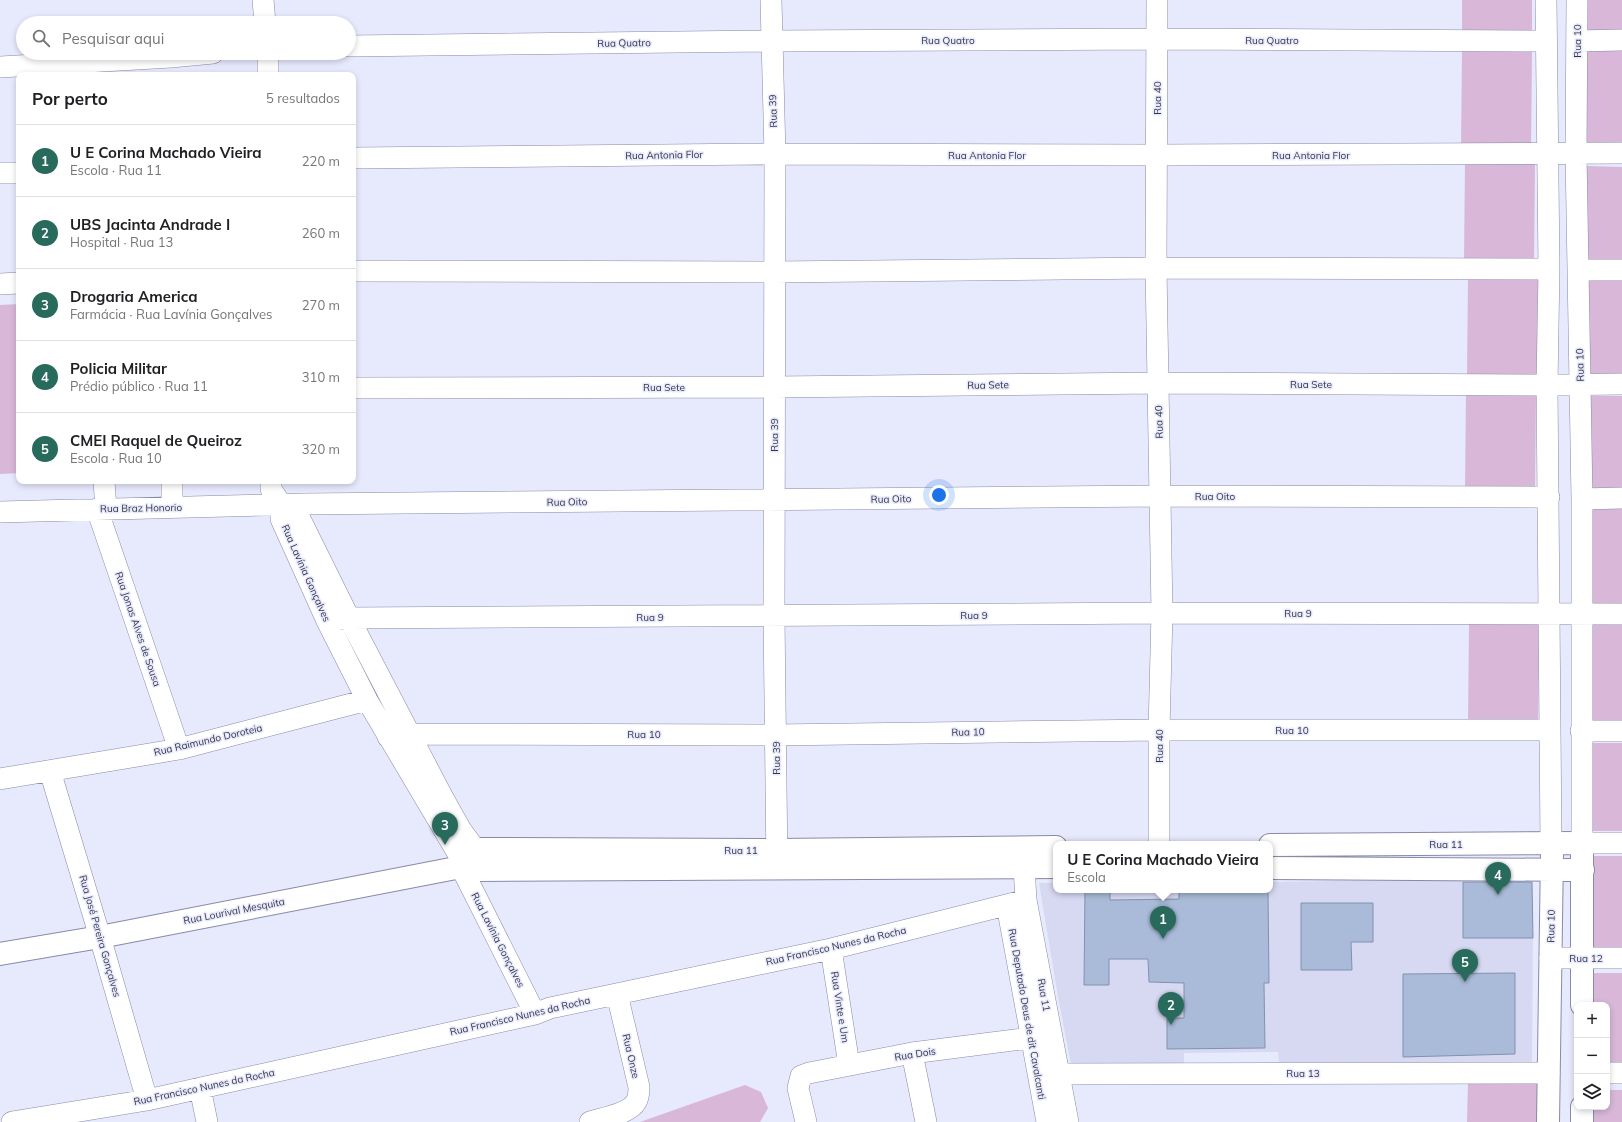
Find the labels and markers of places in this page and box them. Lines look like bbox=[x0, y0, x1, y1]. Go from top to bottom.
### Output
pin: 3 bbox=[432, 812, 458, 845]
pin: 4 bbox=[1485, 862, 1511, 895]
pin: 1 bbox=[1150, 906, 1176, 939]
pin: 5 bbox=[1452, 949, 1478, 982]
pin: 2 bbox=[1158, 992, 1184, 1025]

